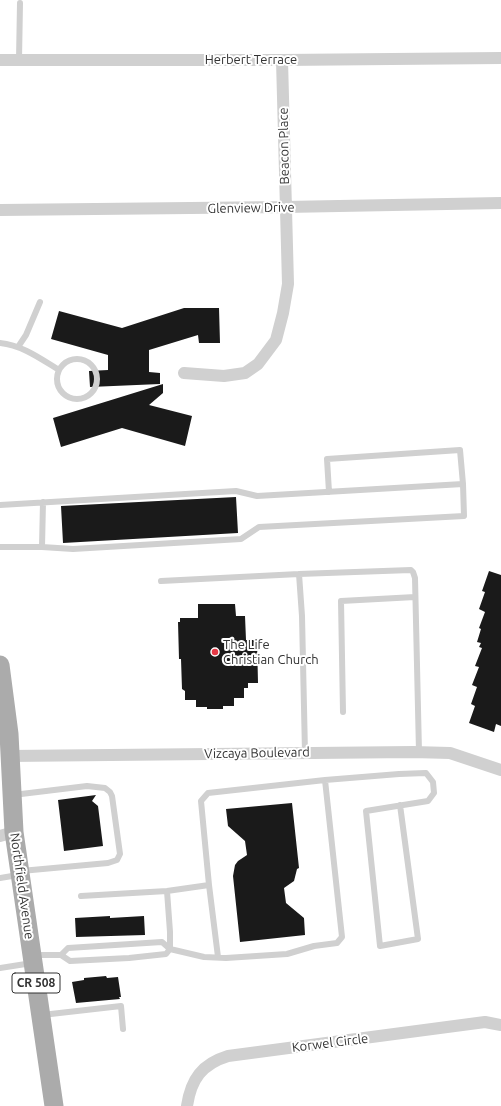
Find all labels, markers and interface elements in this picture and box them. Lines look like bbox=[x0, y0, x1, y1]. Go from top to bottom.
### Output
street label: Herbert Terrace bbox=[205, 52, 297, 68]
street label: Beacon Place bbox=[276, 107, 292, 185]
street label: Glenview Drive bbox=[207, 199, 295, 217]
place label: The Life Christian Church bbox=[223, 637, 319, 668]
marker: The Life Christian Church bbox=[210, 647, 220, 657]
street label: Vizcaya Boulevard bbox=[204, 744, 310, 762]
street label: Northfield Avenue bbox=[7, 832, 37, 940]
road number: CR 508 bbox=[12, 973, 60, 993]
street label: Korwel Circle bbox=[291, 1031, 369, 1055]

